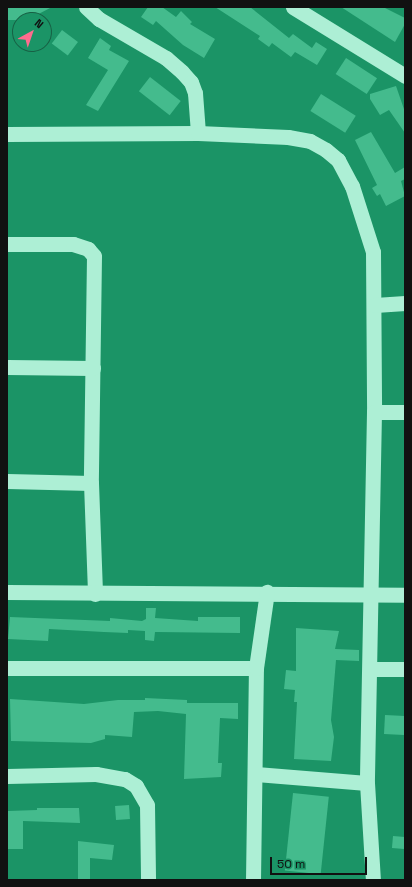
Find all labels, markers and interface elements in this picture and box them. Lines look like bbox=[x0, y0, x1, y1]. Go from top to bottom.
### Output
north arrow bbox=[12, 12, 52, 52]
text: N bbox=[32, 16, 46, 31]
scale bar bbox=[272, 849, 369, 875]
text: 50 m bbox=[277, 856, 305, 872]

